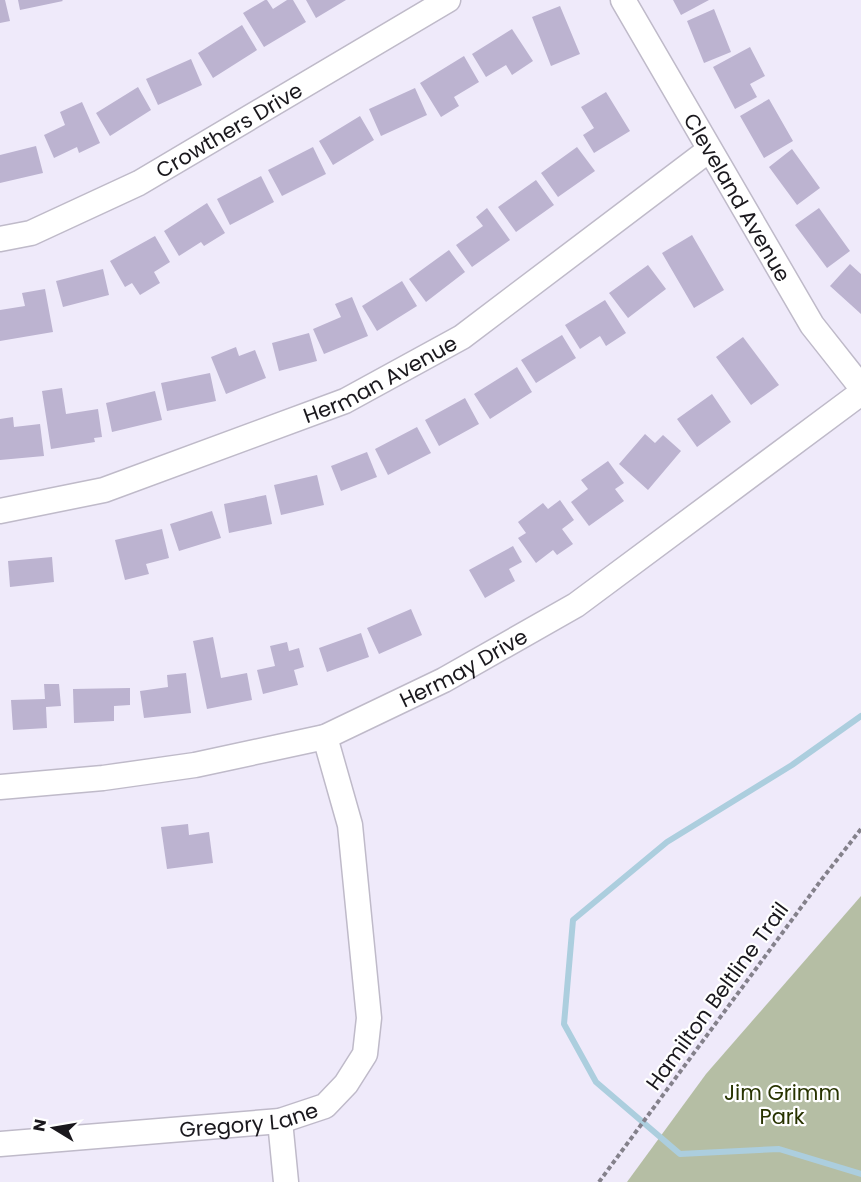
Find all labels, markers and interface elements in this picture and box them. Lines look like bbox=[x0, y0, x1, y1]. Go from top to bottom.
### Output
street label: Crowthers Drive bbox=[150, 75, 308, 185]
street label: Cleveland Avenue bbox=[677, 107, 798, 287]
street label: Herman Avenue bbox=[299, 328, 462, 430]
street label: Hermay Drive bbox=[395, 621, 532, 714]
street label: Hamilton Beltline Trail bbox=[639, 896, 795, 1096]
park label: Jim Grimm Park bbox=[724, 1078, 840, 1131]
street label: Gregory Lane bbox=[178, 1095, 322, 1144]
north arrow bbox=[24, 1098, 84, 1158]
text: N bbox=[27, 1117, 52, 1133]

